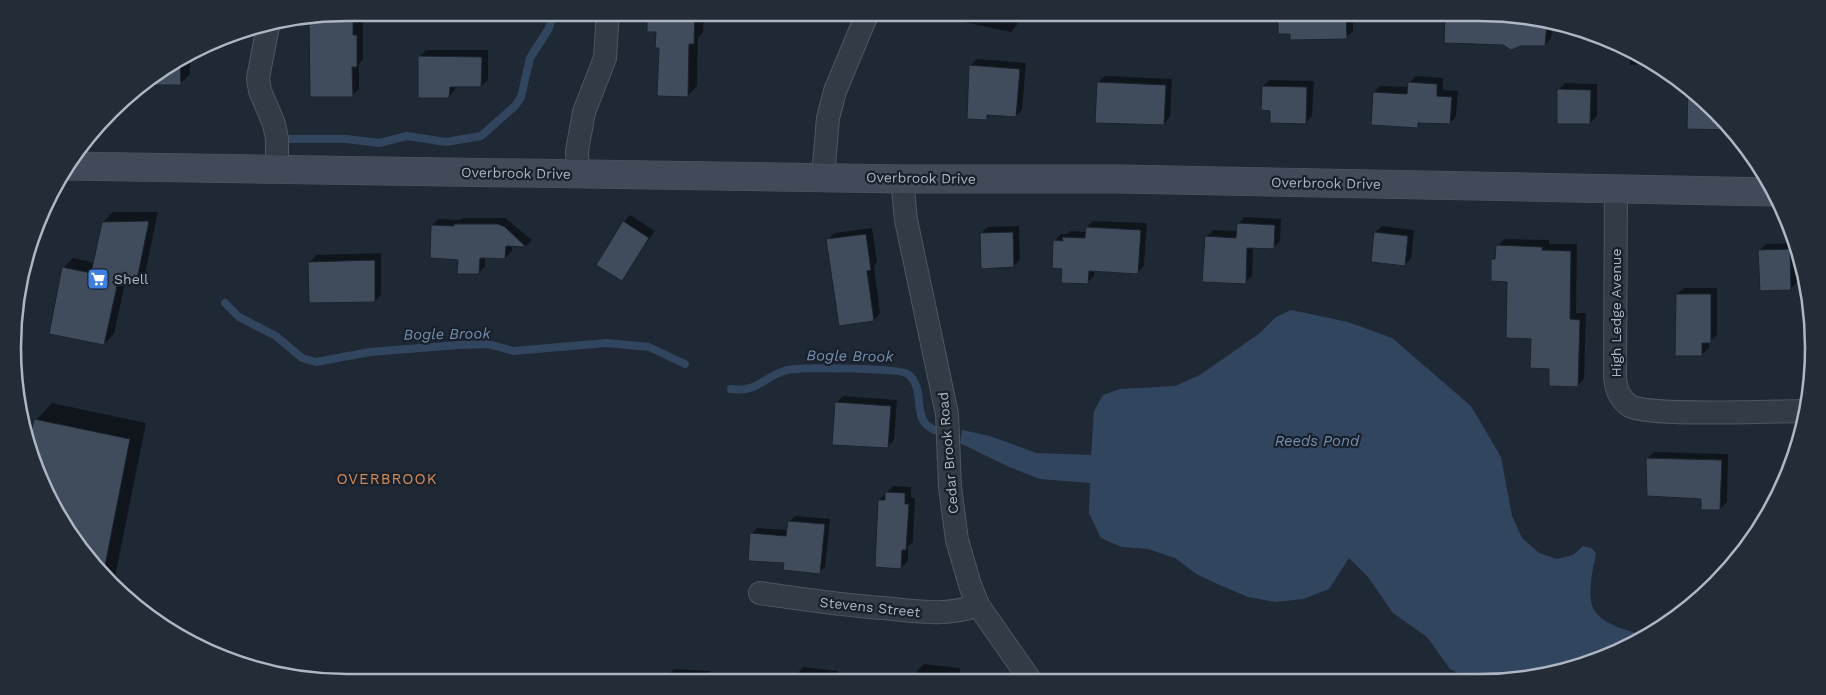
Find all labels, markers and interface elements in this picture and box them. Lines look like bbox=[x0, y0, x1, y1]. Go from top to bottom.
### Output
street label: Overbrook Drive bbox=[461, 164, 571, 182]
street label: Overbrook Drive bbox=[866, 169, 976, 187]
street label: Overbrook Drive bbox=[1271, 174, 1381, 192]
street label: High Ledge Avenue bbox=[1608, 248, 1624, 378]
supermarket icon: Shell bbox=[86, 267, 110, 291]
place label: Shell bbox=[114, 271, 149, 287]
water label: Bogle Brook bbox=[403, 324, 492, 344]
water label: Bogle Brook bbox=[806, 346, 895, 366]
street label: Cedar Brook Road bbox=[935, 391, 961, 515]
water label: Reeds Pond bbox=[1275, 432, 1360, 450]
district label: OVERBROOK bbox=[336, 470, 438, 488]
street label: Stevens Street bbox=[819, 594, 921, 620]

